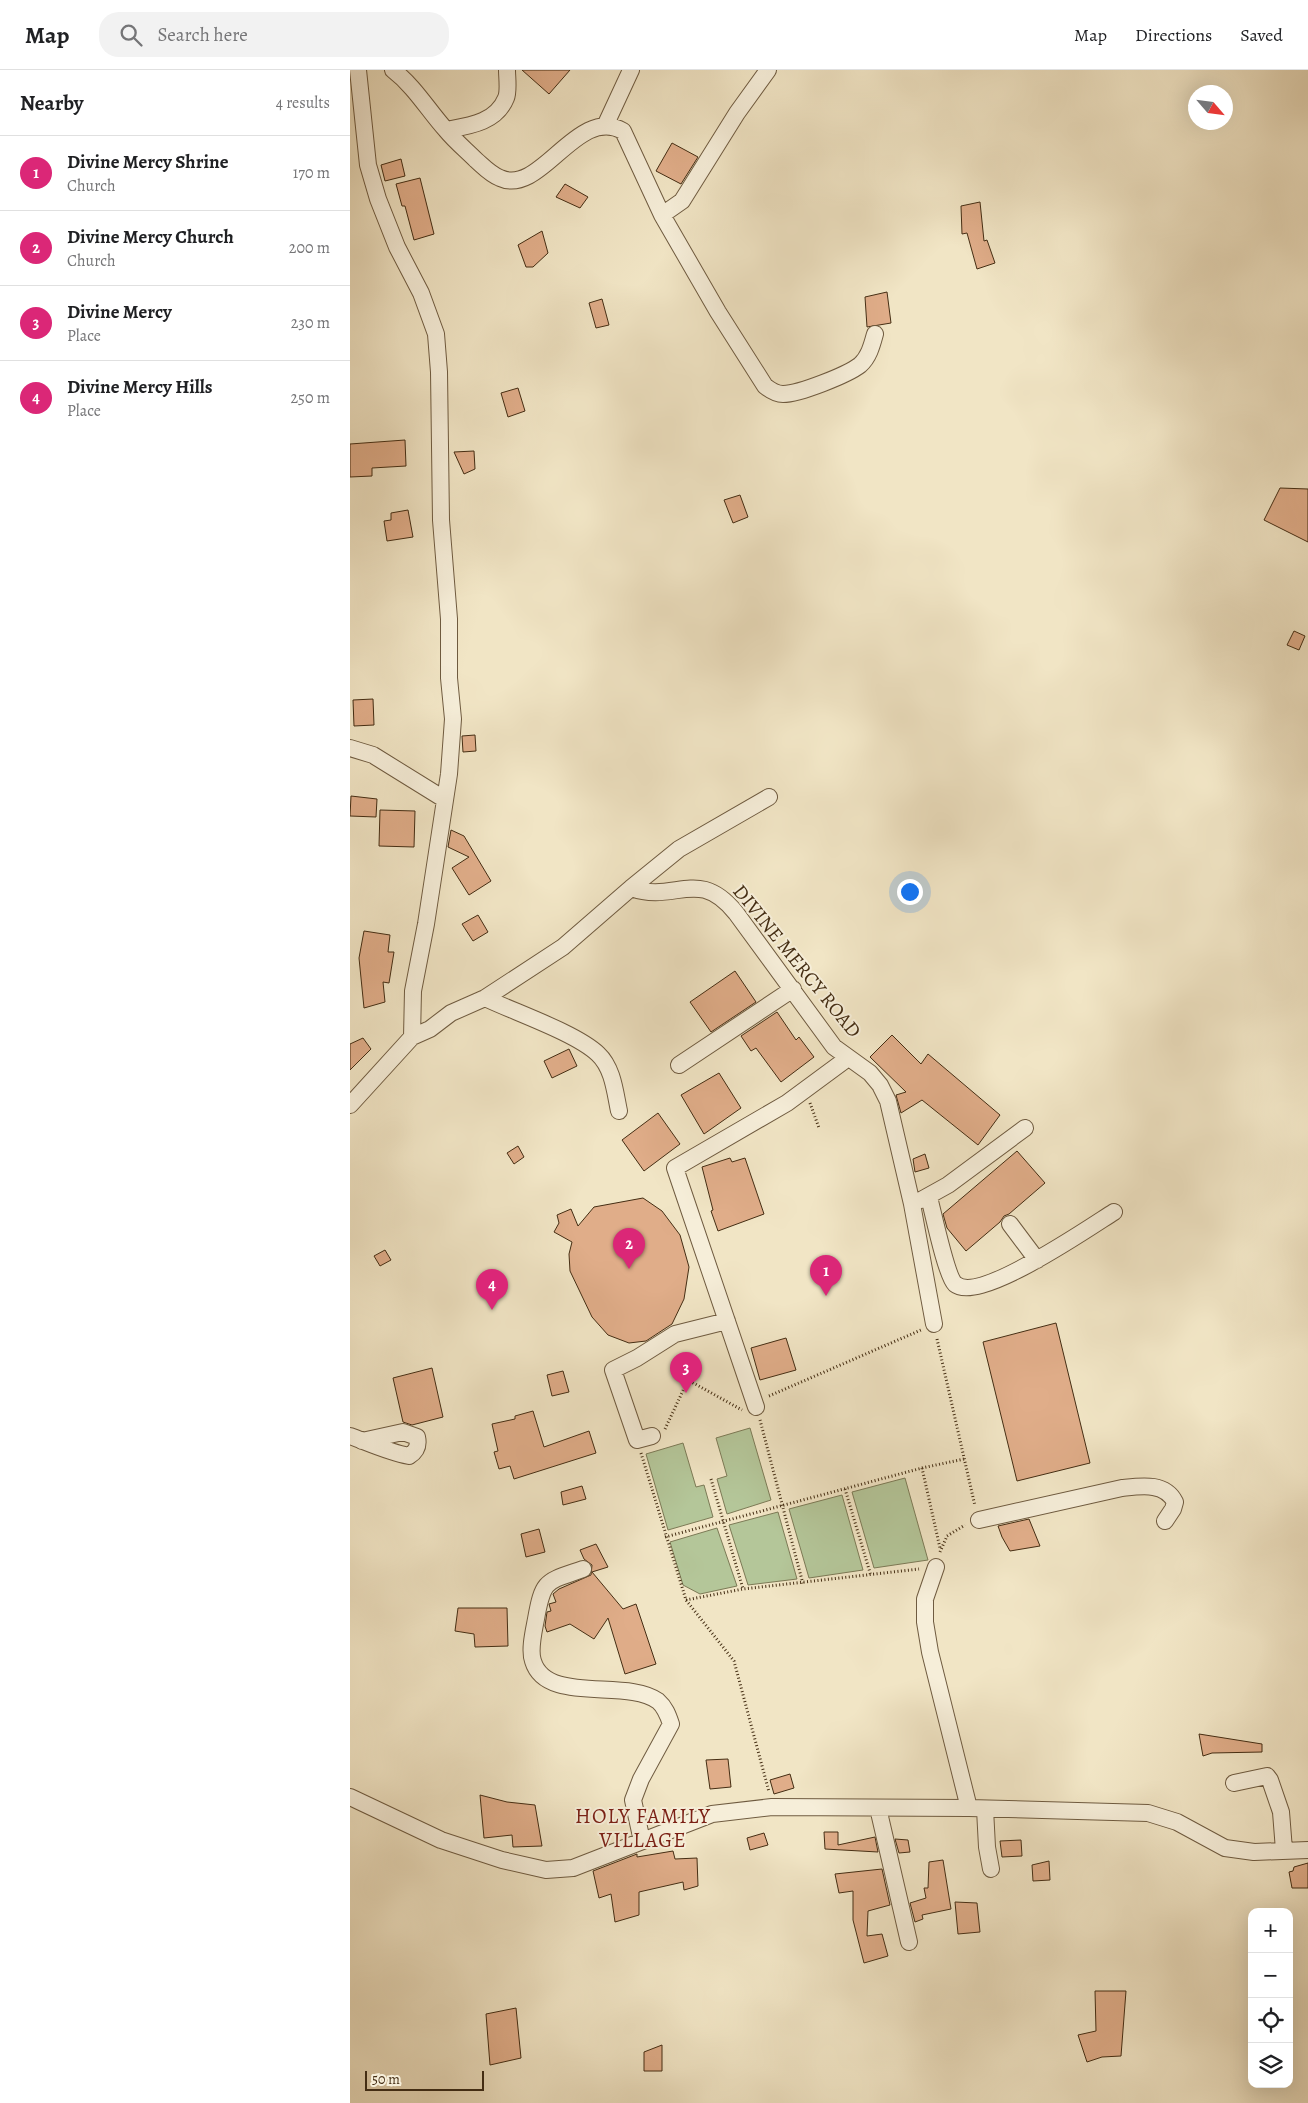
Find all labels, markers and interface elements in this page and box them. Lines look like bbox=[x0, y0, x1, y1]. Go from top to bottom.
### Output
search box bbox=[99, 12, 449, 57]
text: Map bbox=[25, 19, 69, 51]
icon: search bbox=[117, 21, 145, 49]
text: Search here bbox=[157, 22, 248, 48]
text: Map bbox=[1074, 23, 1107, 47]
text: Directions bbox=[1135, 23, 1212, 47]
text: Saved bbox=[1240, 23, 1283, 47]
north arrow bbox=[1188, 85, 1233, 130]
text: Nearby bbox=[20, 89, 83, 117]
text: 4 results bbox=[276, 92, 330, 114]
text: Divine Mercy Shrine bbox=[67, 149, 228, 175]
text: 1 bbox=[33, 162, 39, 184]
text: 170 m bbox=[293, 162, 330, 184]
text: Church bbox=[67, 175, 116, 197]
text: Divine Mercy Church bbox=[67, 224, 234, 250]
text: 2 bbox=[32, 237, 40, 259]
text: 200 m bbox=[289, 237, 330, 259]
text: Church bbox=[67, 250, 116, 272]
text: Divine Mercy bbox=[67, 299, 172, 325]
text: 3 bbox=[33, 312, 39, 334]
text: 230 m bbox=[291, 312, 330, 334]
text: Place bbox=[67, 325, 101, 347]
text: Divine Mercy Hills bbox=[67, 374, 213, 400]
text: 4 bbox=[32, 387, 40, 409]
text: 250 m bbox=[291, 387, 330, 409]
text: Place bbox=[67, 400, 101, 422]
street label: DIVINE MERCY ROAD bbox=[727, 879, 867, 1043]
your location bbox=[897, 879, 923, 905]
pin: 2 bbox=[613, 1228, 645, 1269]
pin: 1 bbox=[810, 1255, 842, 1296]
pin: 4 bbox=[476, 1269, 508, 1310]
pin: 3 bbox=[670, 1352, 702, 1393]
district label: HOLY FAMILY VILLAGE bbox=[575, 1802, 711, 1854]
map controls bbox=[1248, 1908, 1293, 2088]
button: + bbox=[1248, 1908, 1293, 1953]
button: − bbox=[1248, 1953, 1293, 1998]
button: locate bbox=[1248, 1998, 1293, 2043]
button: layers bbox=[1248, 2043, 1293, 2088]
scale bar bbox=[365, 2068, 484, 2091]
text: 50 m bbox=[372, 2070, 400, 2089]

